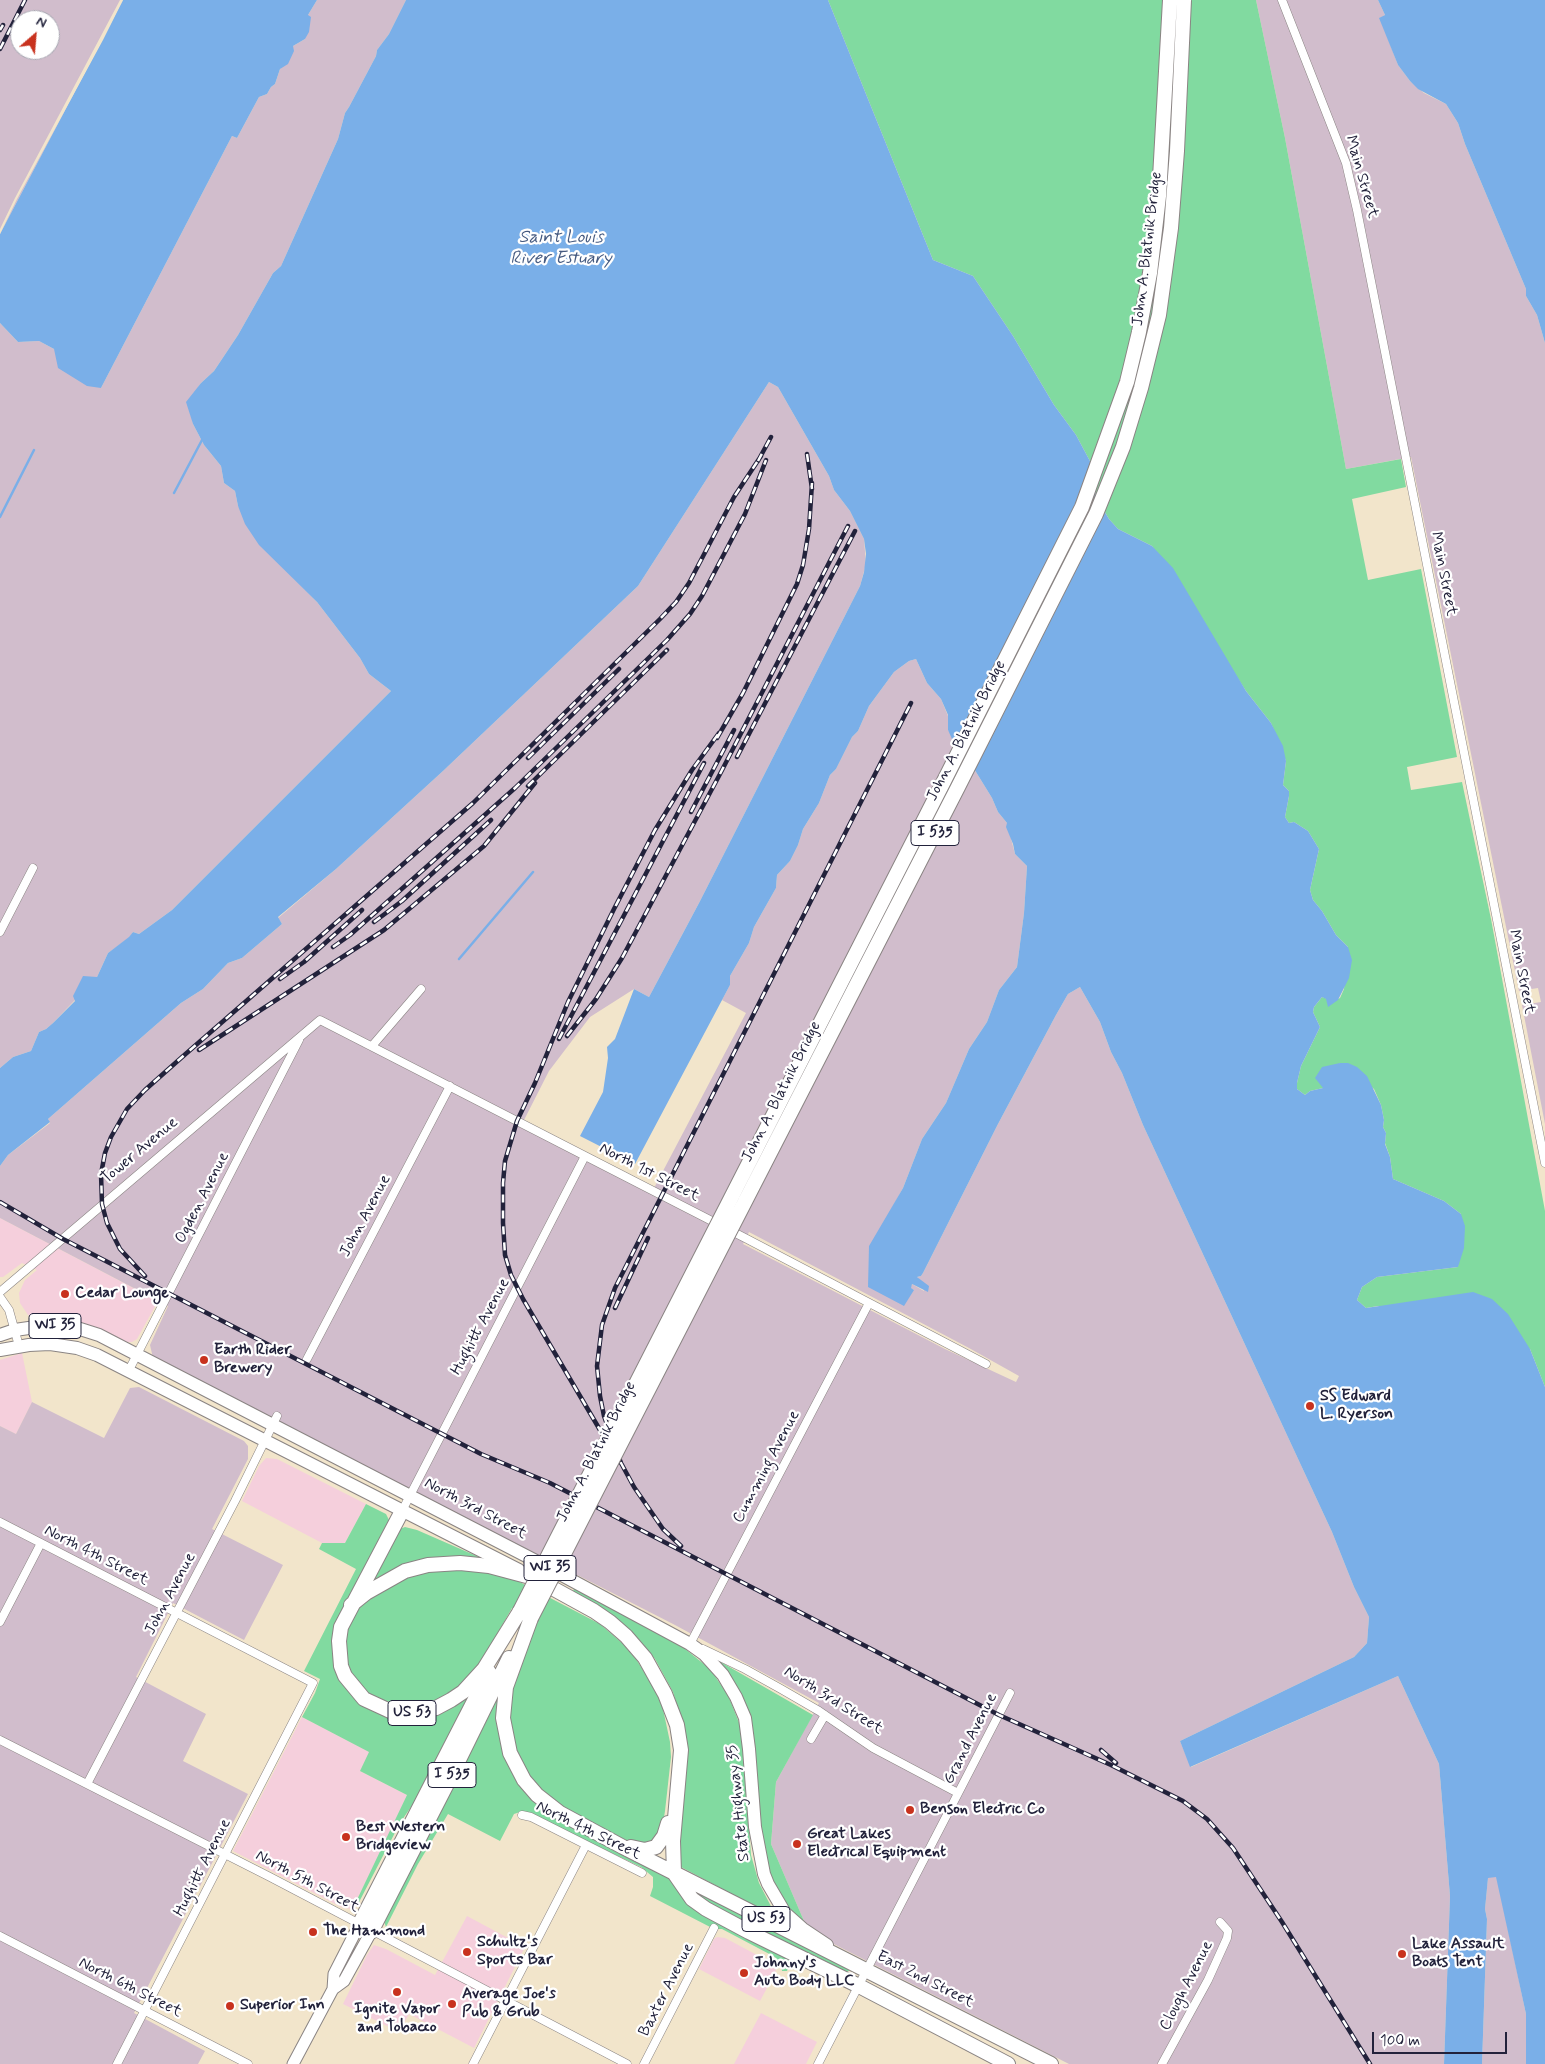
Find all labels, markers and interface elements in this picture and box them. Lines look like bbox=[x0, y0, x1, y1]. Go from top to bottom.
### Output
north arrow bbox=[10, 10, 60, 60]
text: N bbox=[33, 12, 50, 33]
street label: Main Street bbox=[1340, 133, 1382, 221]
street label: John A. Blatnik Bridge bbox=[1129, 171, 1167, 327]
water label: Saint Louis River Estuary bbox=[510, 227, 612, 270]
street label: Main Street bbox=[1425, 530, 1461, 618]
street label: John A. Blatnik Bridge bbox=[923, 657, 1011, 805]
road number: I 535 bbox=[911, 820, 959, 846]
street label: Main Street bbox=[1503, 928, 1539, 1016]
street label: John A. Blatnik Bridge bbox=[738, 1018, 826, 1166]
street label: Tower Avenue bbox=[98, 1113, 182, 1189]
street label: North 1st Street bbox=[596, 1140, 702, 1206]
street label: Ogden Avenue bbox=[172, 1149, 234, 1247]
street label: John Avenue bbox=[336, 1172, 396, 1260]
street label: Hughitt Avenue bbox=[447, 1275, 515, 1379]
place label: Cedar Lounge bbox=[75, 1284, 169, 1304]
marker: Cedar Lounge bbox=[59, 1288, 71, 1300]
road number: WI 35 bbox=[29, 1314, 81, 1338]
place label: Earth Rider Brewery bbox=[214, 1341, 291, 1379]
marker: Earth Rider Brewery bbox=[198, 1354, 210, 1366]
street label: John A. Blatnik Bridge bbox=[553, 1378, 641, 1526]
place label: SS Edward L. Ryerson bbox=[1320, 1387, 1393, 1425]
marker: SS Edward L. Ryerson bbox=[1304, 1400, 1316, 1412]
street label: Cumming Avenue bbox=[729, 1407, 805, 1527]
street label: North 3rd Street bbox=[420, 1474, 530, 1544]
street label: North 4th Street bbox=[41, 1521, 151, 1591]
street label: John Avenue bbox=[141, 1550, 201, 1638]
road number: WI 35 bbox=[524, 1556, 576, 1580]
street label: North 3rd Street bbox=[780, 1663, 886, 1739]
street label: Grand Avenue bbox=[940, 1690, 1002, 1788]
road number: US 53 bbox=[388, 1700, 436, 1726]
street label: State Highway 35 bbox=[723, 1744, 755, 1862]
road number: I 535 bbox=[428, 1762, 476, 1788]
street label: North 4th Street bbox=[532, 1797, 644, 1865]
place label: Benson Electric Co bbox=[920, 1800, 1045, 1820]
marker: Benson Electric Co bbox=[904, 1804, 916, 1816]
street label: Hughitt Avenue bbox=[170, 1816, 236, 1920]
place label: Best Western Bridgeview bbox=[356, 1818, 445, 1856]
place label: Great Lakes Electrical Equipment bbox=[807, 1825, 946, 1863]
marker: Best Western Bridgeview bbox=[340, 1831, 352, 1843]
marker: Great Lakes Electrical Equipment bbox=[791, 1838, 803, 1850]
street label: North 5th Street bbox=[252, 1847, 362, 1917]
road number: US 53 bbox=[742, 1906, 790, 1932]
place label: The Hammond bbox=[323, 1922, 425, 1942]
marker: The Hammond bbox=[307, 1926, 319, 1938]
place label: Schultz's Sports Bar bbox=[477, 1933, 553, 1971]
place label: Lake Assault Boats Tent bbox=[1412, 1935, 1505, 1973]
street label: Clough Avenue bbox=[1156, 1938, 1218, 2034]
street label: Baxter Avenue bbox=[635, 1940, 699, 2040]
marker: Schultz's Sports Bar bbox=[461, 1946, 473, 1958]
street label: East 2nd Street bbox=[873, 1947, 977, 2013]
marker: Lake Assault Boats Tent bbox=[1396, 1948, 1408, 1960]
street label: North 6th Street bbox=[75, 1954, 185, 2022]
place label: Johnny's Auto Body LLC bbox=[754, 1954, 854, 1992]
marker: Johnny's Auto Body LLC bbox=[738, 1967, 750, 1979]
place label: Average Joe's Pub & Grub bbox=[462, 1985, 556, 2023]
marker: Ignite Vapor and Tobacco bbox=[391, 1986, 403, 1998]
place label: Superior Inn bbox=[240, 1996, 325, 2016]
marker: Average Joe's Pub & Grub bbox=[446, 1998, 458, 2010]
marker: Superior Inn bbox=[224, 2000, 236, 2012]
place label: Ignite Vapor and Tobacco bbox=[354, 2000, 440, 2038]
scale bar bbox=[1375, 2022, 1510, 2054]
text: 100 m bbox=[1380, 2031, 1420, 2051]

